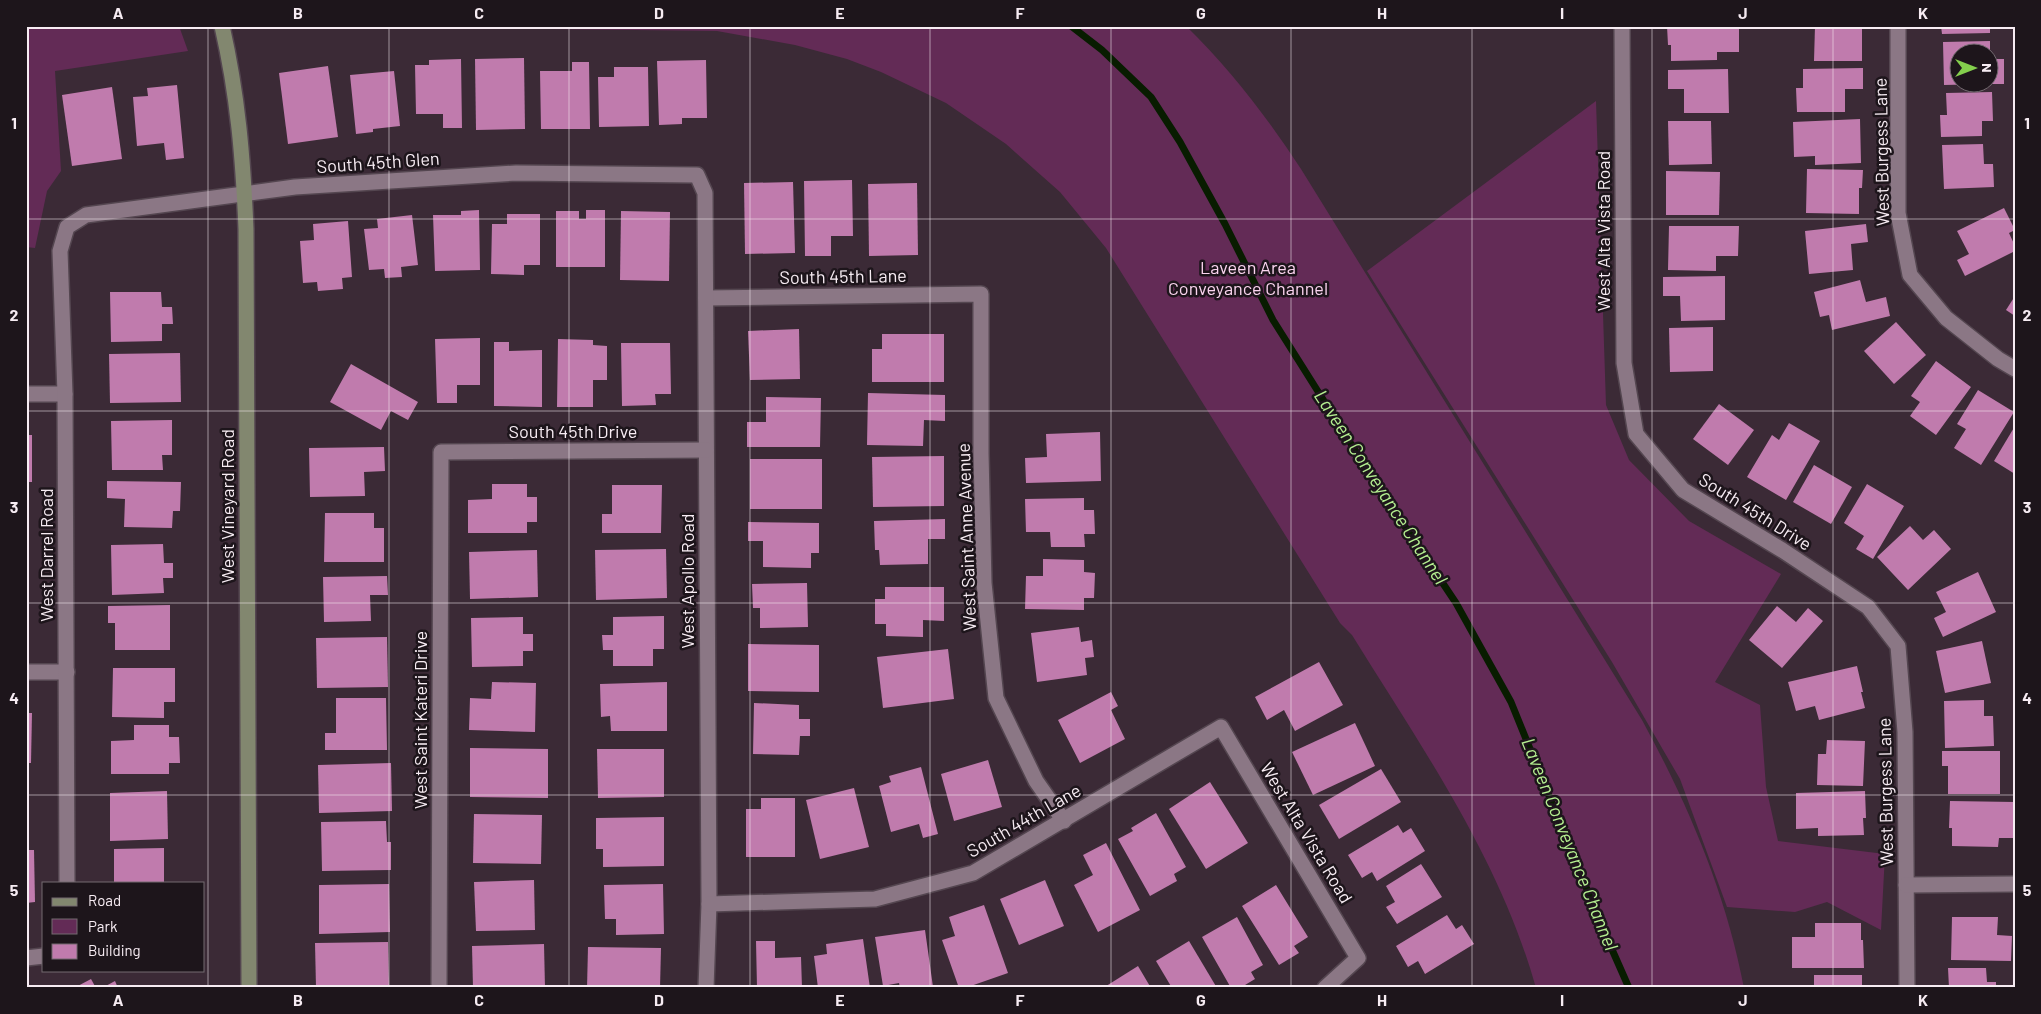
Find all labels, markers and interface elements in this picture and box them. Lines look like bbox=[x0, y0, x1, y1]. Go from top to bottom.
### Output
text: A bbox=[113, 3, 124, 22]
text: B bbox=[293, 3, 303, 22]
text: C bbox=[474, 3, 484, 22]
text: D bbox=[654, 3, 664, 22]
text: E bbox=[835, 3, 845, 22]
text: F bbox=[1016, 3, 1025, 22]
text: G bbox=[1196, 3, 1206, 22]
text: H bbox=[1377, 3, 1387, 22]
text: I bbox=[1560, 3, 1564, 22]
text: J bbox=[1738, 3, 1748, 22]
text: K bbox=[1918, 3, 1928, 22]
north arrow bbox=[1948, 42, 1998, 92]
text: N bbox=[1979, 63, 1996, 73]
street label: West Burgess Lane bbox=[1869, 78, 1893, 226]
text: 1 bbox=[11, 113, 17, 132]
text: 1 bbox=[2024, 113, 2030, 132]
street label: South 45th Glen bbox=[316, 147, 440, 177]
street label: West Alta Vista Road bbox=[1592, 151, 1614, 311]
park label: Laveen Area Conveyance Channel bbox=[1168, 256, 1328, 299]
street label: South 45th Lane bbox=[779, 264, 907, 288]
text: 2 bbox=[10, 305, 19, 324]
text: 2 bbox=[2023, 305, 2032, 324]
water label: Laveen Conveyance Channel bbox=[1310, 385, 1453, 589]
street label: South 45th Drive bbox=[509, 420, 637, 442]
street label: West Vineyard Road bbox=[216, 429, 238, 583]
street label: West Saint Anne Avenue bbox=[952, 443, 980, 631]
street label: South 45th Drive bbox=[1695, 468, 1816, 555]
street label: West Darrel Road bbox=[35, 488, 57, 622]
text: 3 bbox=[10, 497, 18, 516]
text: 3 bbox=[2023, 497, 2031, 516]
street label: West Apollo Road bbox=[676, 513, 698, 649]
street label: West Saint Kateri Drive bbox=[409, 631, 431, 809]
text: 4 bbox=[9, 688, 19, 707]
text: 4 bbox=[2022, 688, 2032, 707]
street label: West Burgess Lane bbox=[1873, 718, 1897, 866]
water label: Laveen Conveyance Channel bbox=[1517, 734, 1624, 954]
street label: West Alta Vista Road bbox=[1256, 758, 1358, 907]
street label: South 44th Lane bbox=[963, 779, 1084, 862]
text: 5 bbox=[10, 880, 19, 899]
text: 5 bbox=[2023, 880, 2032, 899]
legend bbox=[42, 882, 205, 972]
text: Road bbox=[88, 891, 121, 909]
text: Park bbox=[88, 917, 118, 935]
text: Building bbox=[88, 941, 141, 959]
text: A bbox=[113, 990, 124, 1009]
text: B bbox=[293, 990, 303, 1009]
text: C bbox=[474, 990, 484, 1009]
text: D bbox=[654, 990, 664, 1009]
text: E bbox=[835, 990, 845, 1009]
text: F bbox=[1016, 990, 1025, 1009]
text: G bbox=[1196, 990, 1206, 1009]
text: H bbox=[1377, 990, 1387, 1009]
text: I bbox=[1560, 990, 1564, 1009]
text: J bbox=[1738, 990, 1748, 1009]
text: K bbox=[1918, 990, 1928, 1009]

